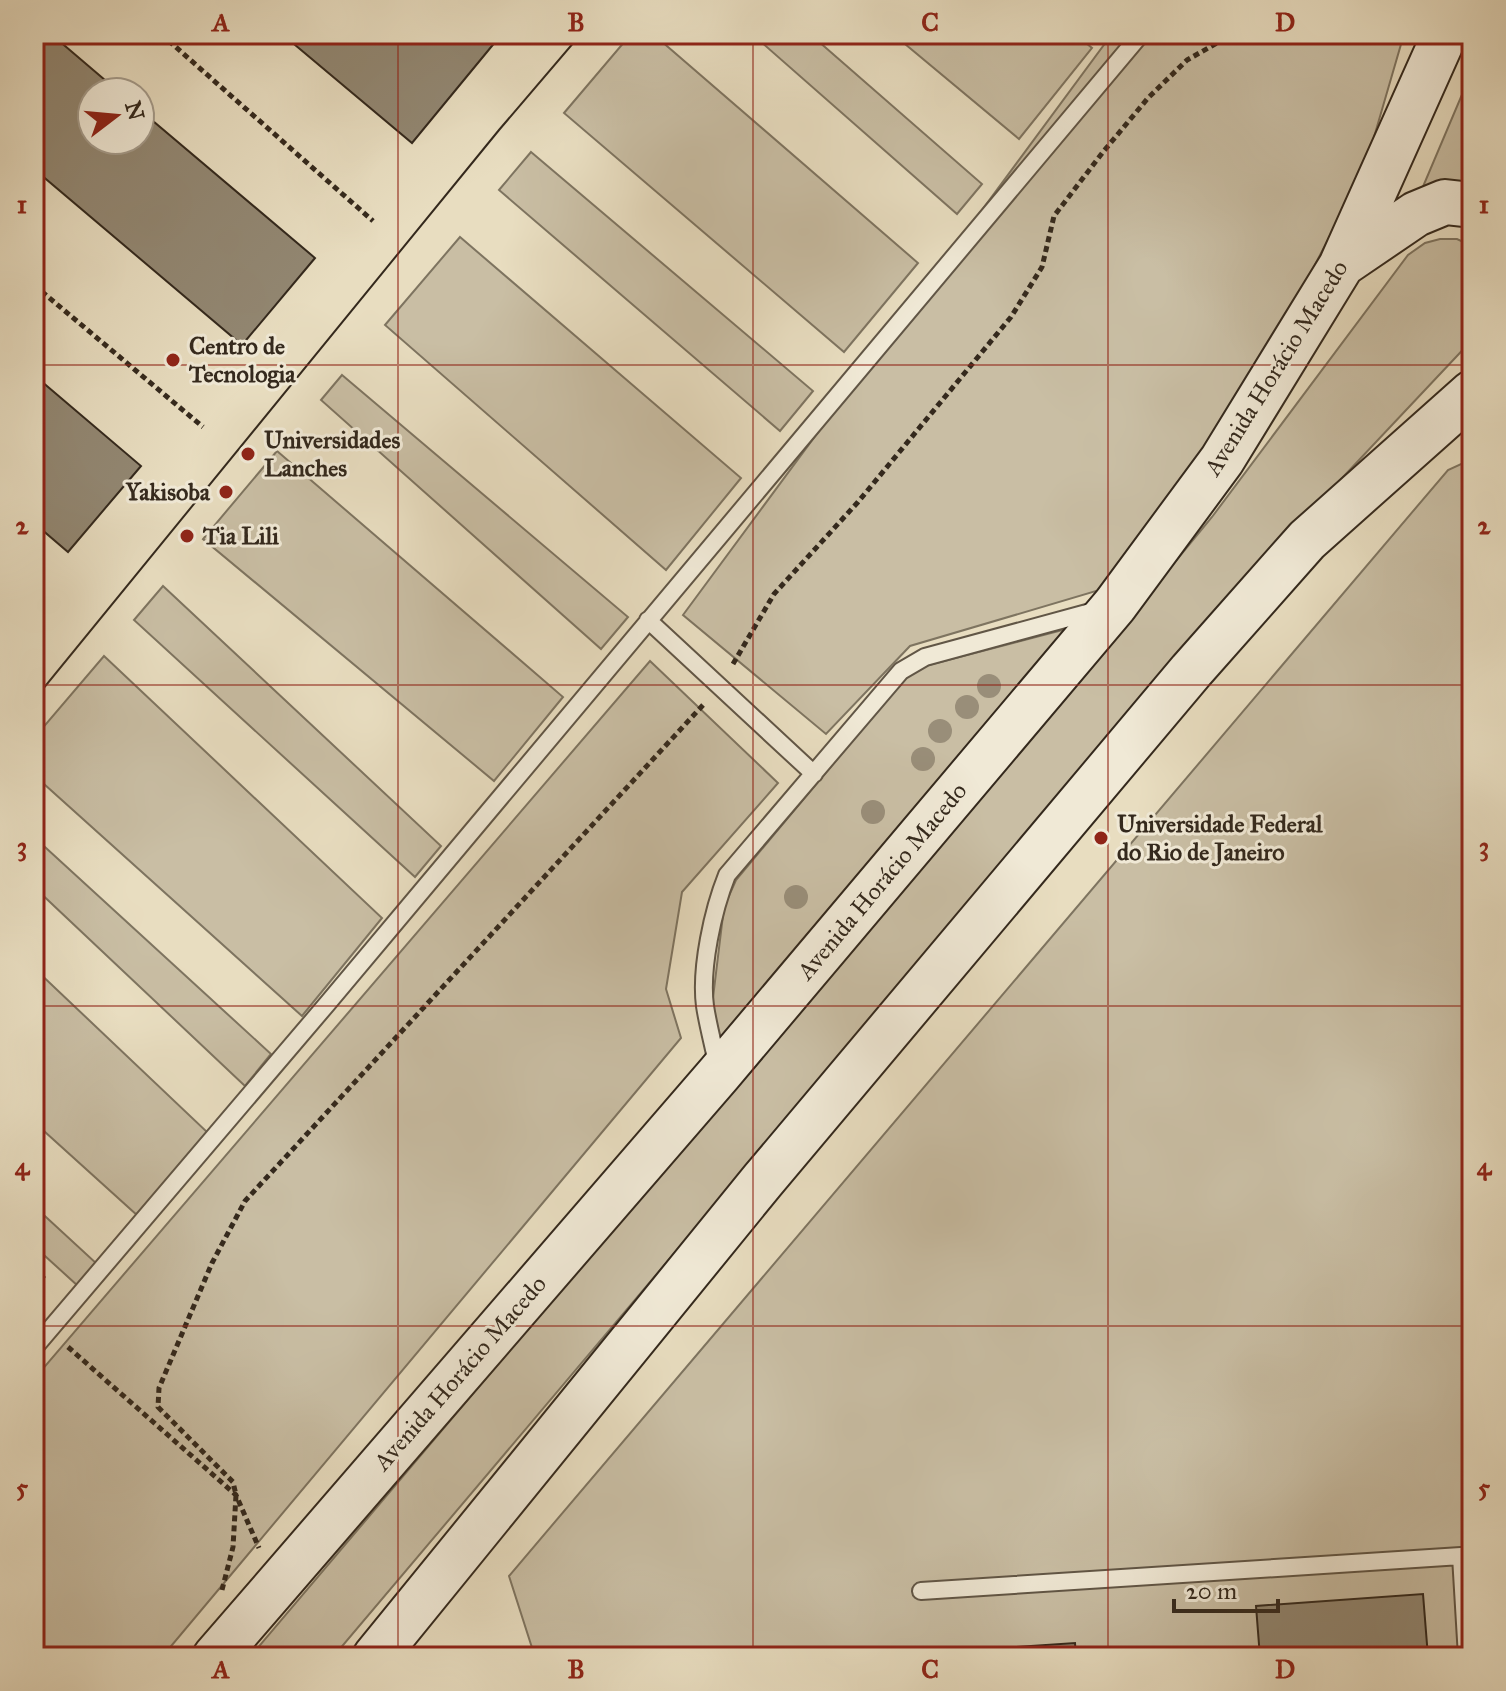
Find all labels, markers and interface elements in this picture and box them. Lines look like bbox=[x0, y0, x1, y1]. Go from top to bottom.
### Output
text: A bbox=[210, 6, 230, 38]
text: B bbox=[567, 6, 585, 38]
text: C bbox=[921, 6, 939, 38]
text: D bbox=[1275, 6, 1295, 38]
north arrow bbox=[76, 76, 156, 156]
text: N bbox=[119, 98, 150, 124]
text: 1 bbox=[17, 188, 27, 220]
text: 1 bbox=[1479, 188, 1489, 220]
street label: Avenida Horácio Macedo bbox=[1197, 255, 1355, 482]
place label: Centro de Tecnologia bbox=[188, 331, 296, 389]
marker: Centro de Tecnologia bbox=[164, 351, 182, 369]
place label: Universidades Lanches bbox=[264, 425, 400, 483]
marker: Universidades Lanches bbox=[239, 445, 257, 463]
place label: Yakisoba bbox=[125, 477, 211, 507]
marker: Yakisoba bbox=[217, 483, 235, 501]
text: 2 bbox=[16, 509, 30, 541]
text: 2 bbox=[1478, 509, 1492, 541]
place label: Tia Lili bbox=[202, 521, 279, 551]
marker: Tia Lili bbox=[178, 527, 196, 545]
street label: Avenida Horácio Macedo bbox=[790, 776, 973, 987]
place label: Universidade Federal do Rio de Janeiro bbox=[1117, 809, 1323, 867]
marker: Universidade Federal do Rio de Janeiro bbox=[1092, 829, 1110, 847]
text: 3 bbox=[17, 830, 27, 862]
text: 3 bbox=[1479, 830, 1489, 862]
text: 4 bbox=[15, 1150, 31, 1182]
text: 4 bbox=[1477, 1150, 1493, 1182]
street label: Avenida Horácio Macedo bbox=[367, 1269, 553, 1477]
text: 5 bbox=[16, 1471, 29, 1503]
text: 5 bbox=[1478, 1471, 1491, 1503]
scale bar bbox=[1174, 1563, 1278, 1613]
text: 20 m bbox=[1186, 1576, 1237, 1606]
text: A bbox=[210, 1653, 230, 1685]
text: B bbox=[567, 1653, 585, 1685]
text: C bbox=[921, 1653, 939, 1685]
text: D bbox=[1275, 1653, 1295, 1685]

